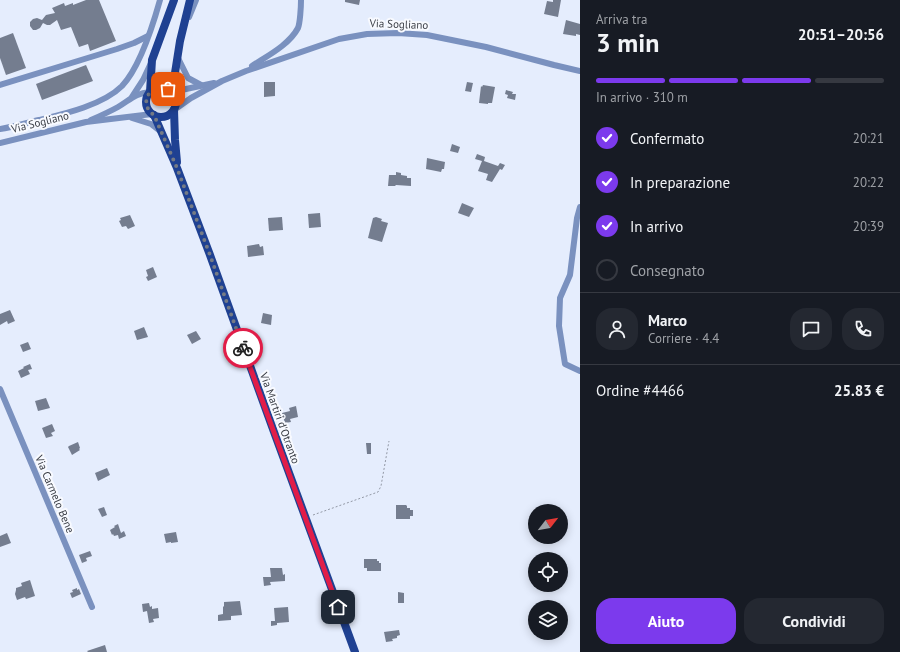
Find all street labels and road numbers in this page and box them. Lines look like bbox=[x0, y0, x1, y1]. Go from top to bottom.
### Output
street label: Via Sogliano bbox=[368, 16, 429, 32]
street label: Via Sogliano bbox=[9, 108, 70, 136]
street label: Via Martiri d'Otranto bbox=[257, 370, 303, 466]
street label: Via Carmelo Bene bbox=[32, 452, 78, 535]

